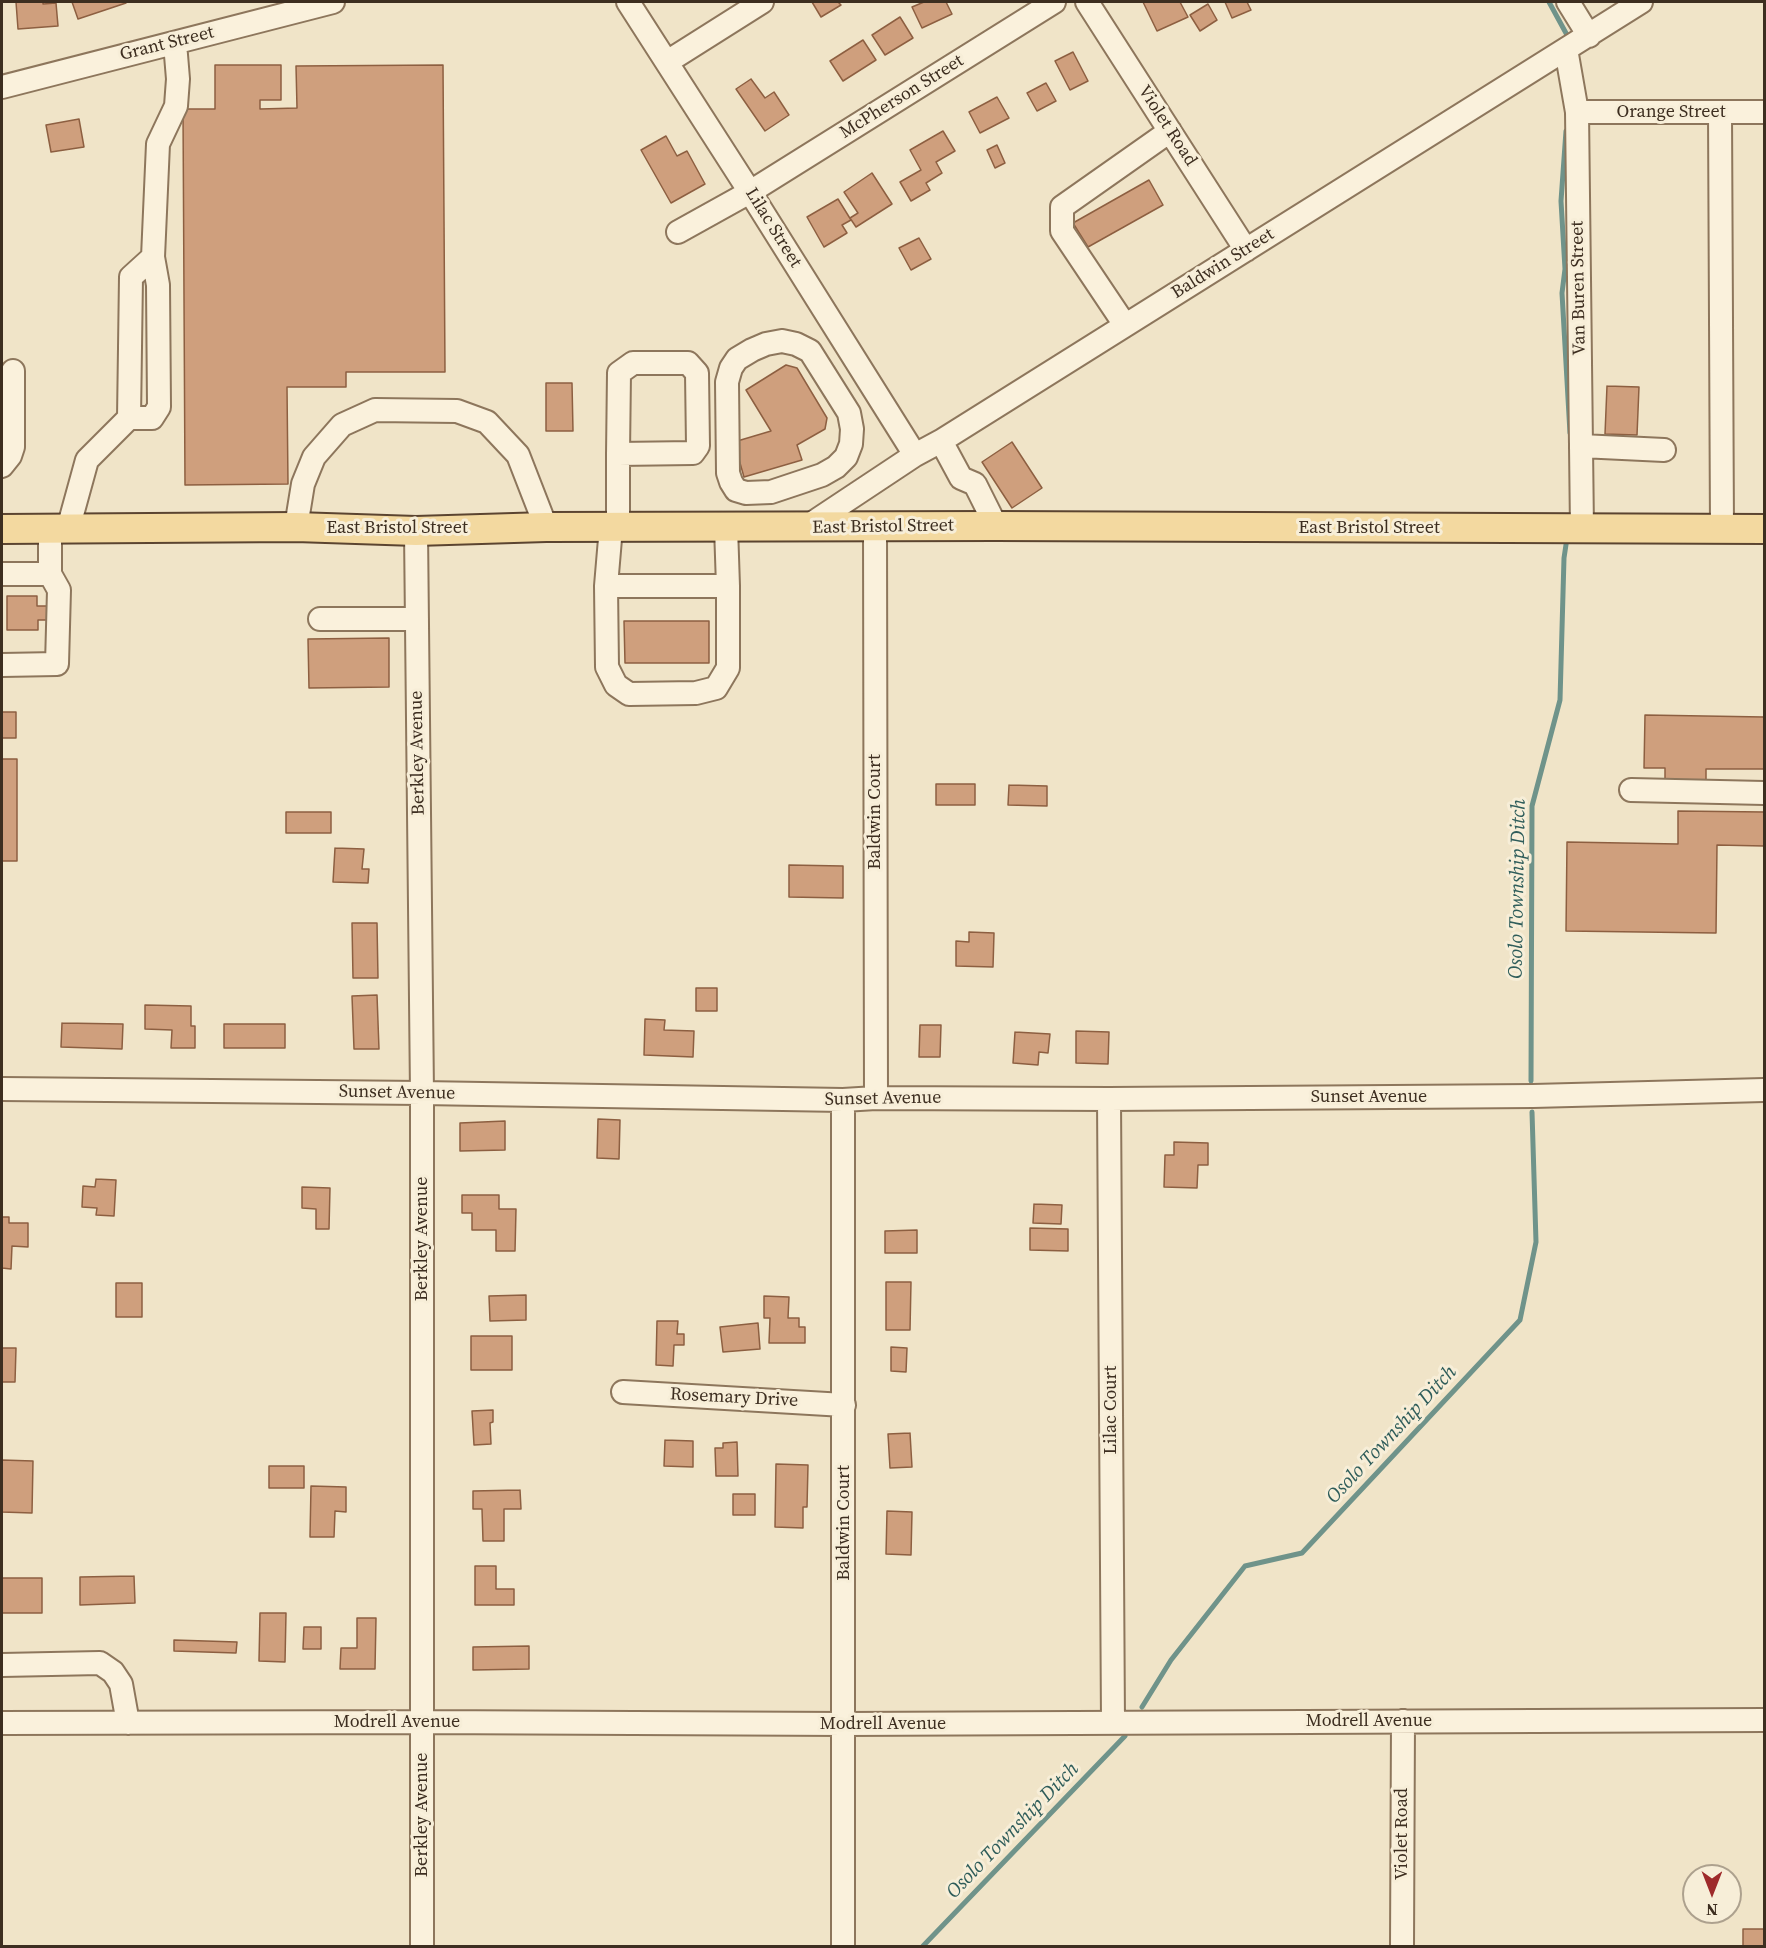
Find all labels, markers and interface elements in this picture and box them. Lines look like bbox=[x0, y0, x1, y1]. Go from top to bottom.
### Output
street label: Grant Street bbox=[118, 22, 216, 66]
street label: McPherson Street bbox=[836, 50, 968, 144]
street label: Violet Road bbox=[1133, 82, 1201, 170]
street label: Orange Street bbox=[1616, 101, 1726, 123]
street label: Lilac Street bbox=[740, 184, 806, 272]
street label: Van Buren Street bbox=[1567, 221, 1591, 355]
street label: Baldwin Street bbox=[1168, 224, 1278, 304]
street label: East Bristol Street bbox=[812, 515, 954, 539]
street label: East Bristol Street bbox=[326, 517, 468, 539]
street label: East Bristol Street bbox=[1298, 517, 1440, 539]
street label: Berkley Avenue bbox=[406, 691, 430, 815]
street label: Baldwin Court bbox=[864, 754, 886, 870]
water label: Osolo Township Ditch bbox=[1504, 799, 1532, 979]
street label: Sunset Avenue bbox=[339, 1081, 455, 1105]
street label: Sunset Avenue bbox=[1311, 1086, 1427, 1108]
street label: Sunset Avenue bbox=[825, 1087, 941, 1111]
street label: Berkley Avenue bbox=[411, 1177, 433, 1301]
water label: Osolo Township Ditch bbox=[1322, 1361, 1462, 1509]
street label: Lilac Court bbox=[1100, 1366, 1122, 1454]
street label: Rosemary Drive bbox=[669, 1384, 799, 1412]
street label: Baldwin Court bbox=[833, 1465, 855, 1581]
street label: Modrell Avenue bbox=[1306, 1710, 1432, 1732]
street label: Modrell Avenue bbox=[334, 1711, 460, 1733]
street label: Modrell Avenue bbox=[820, 1713, 946, 1735]
street label: Berkley Avenue bbox=[411, 1753, 433, 1877]
water label: Osolo Township Ditch bbox=[942, 1758, 1084, 1904]
street label: Violet Road bbox=[1391, 1788, 1413, 1880]
north arrow bbox=[1682, 1864, 1742, 1924]
text: N bbox=[1706, 1899, 1718, 1921]

